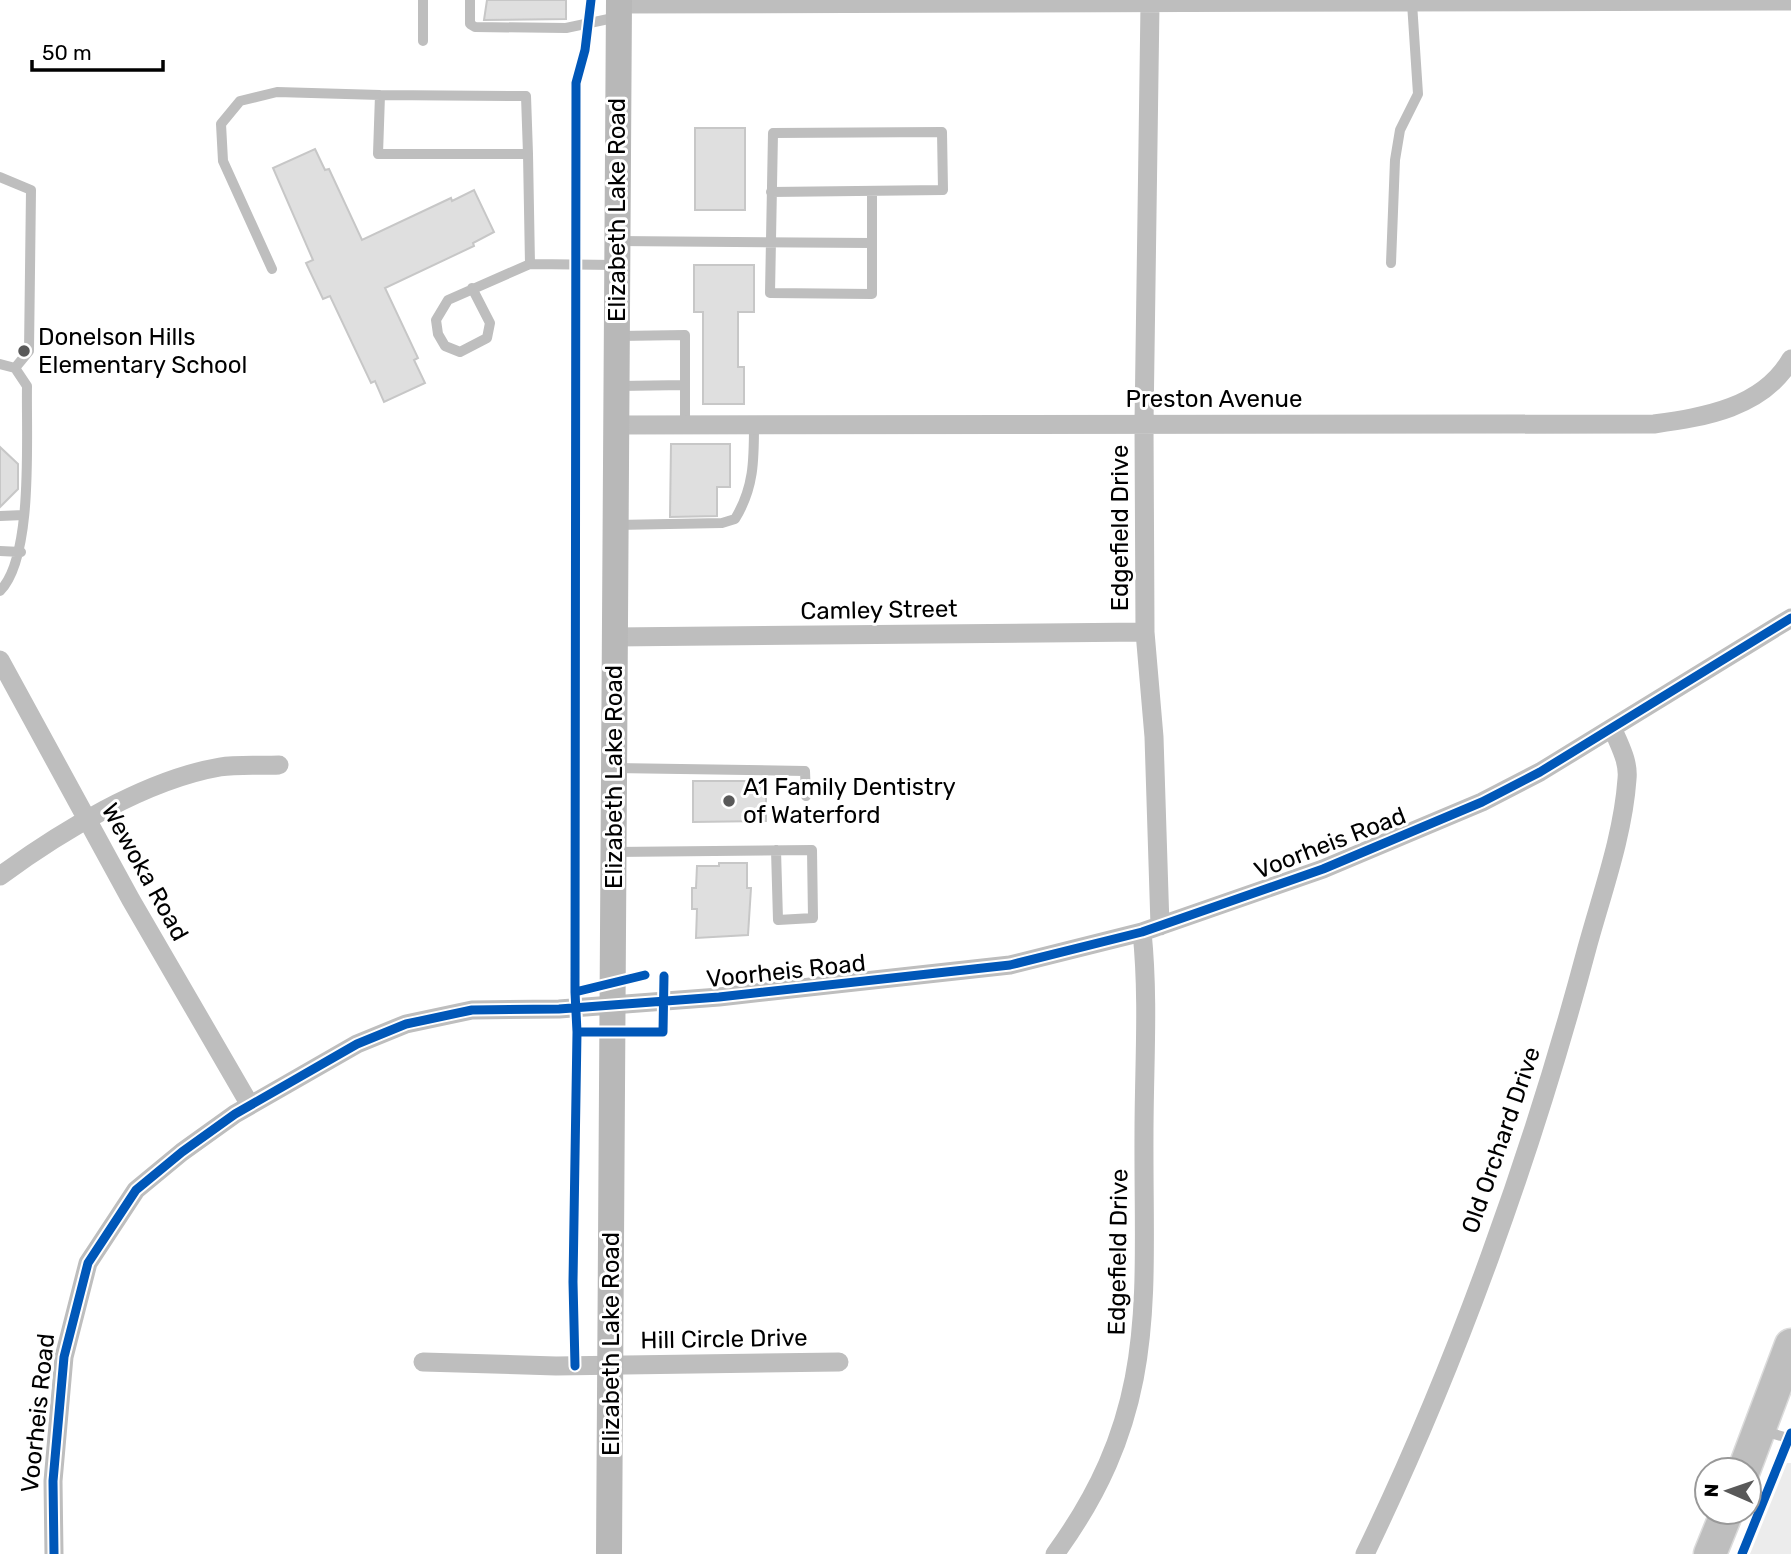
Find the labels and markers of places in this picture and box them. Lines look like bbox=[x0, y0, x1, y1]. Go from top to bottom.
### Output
place label: Donelson Hills Elementary School bbox=[38, 323, 247, 379]
marker: Donelson Hills Elementary School bbox=[16, 343, 32, 359]
place label: A1 Family Dentistry of Waterford bbox=[743, 773, 956, 829]
marker: A1 Family Dentistry of Waterford bbox=[721, 793, 737, 809]

